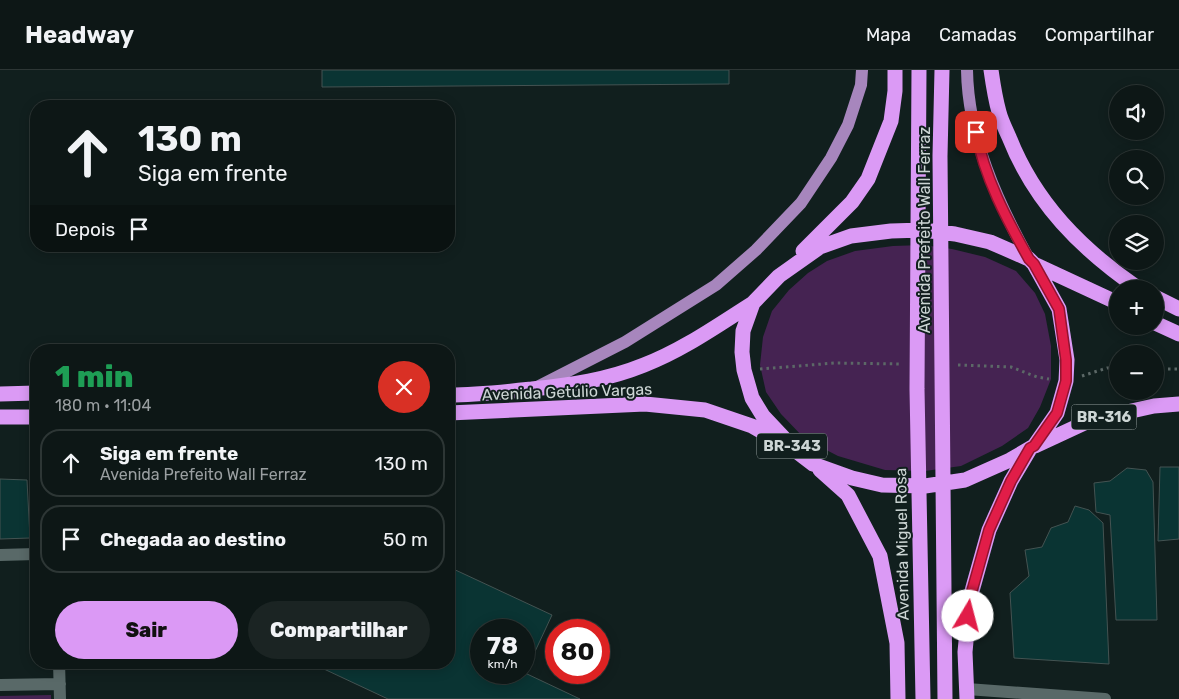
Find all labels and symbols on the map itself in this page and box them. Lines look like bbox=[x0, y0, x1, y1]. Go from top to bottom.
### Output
pin bbox=[955, 111, 997, 153]
street label: Avenida Prefeito Wall Ferraz bbox=[915, 127, 934, 333]
street label: Avenida Getúlio Vargas bbox=[481, 380, 653, 404]
road number: BR-316 bbox=[1072, 404, 1136, 430]
road number: BR-343 bbox=[757, 434, 827, 458]
street label: Avenida Miguel Rosa bbox=[891, 468, 913, 620]
position arrow bbox=[941, 589, 993, 641]
speed limit sign: 80 bbox=[545, 619, 610, 684]

